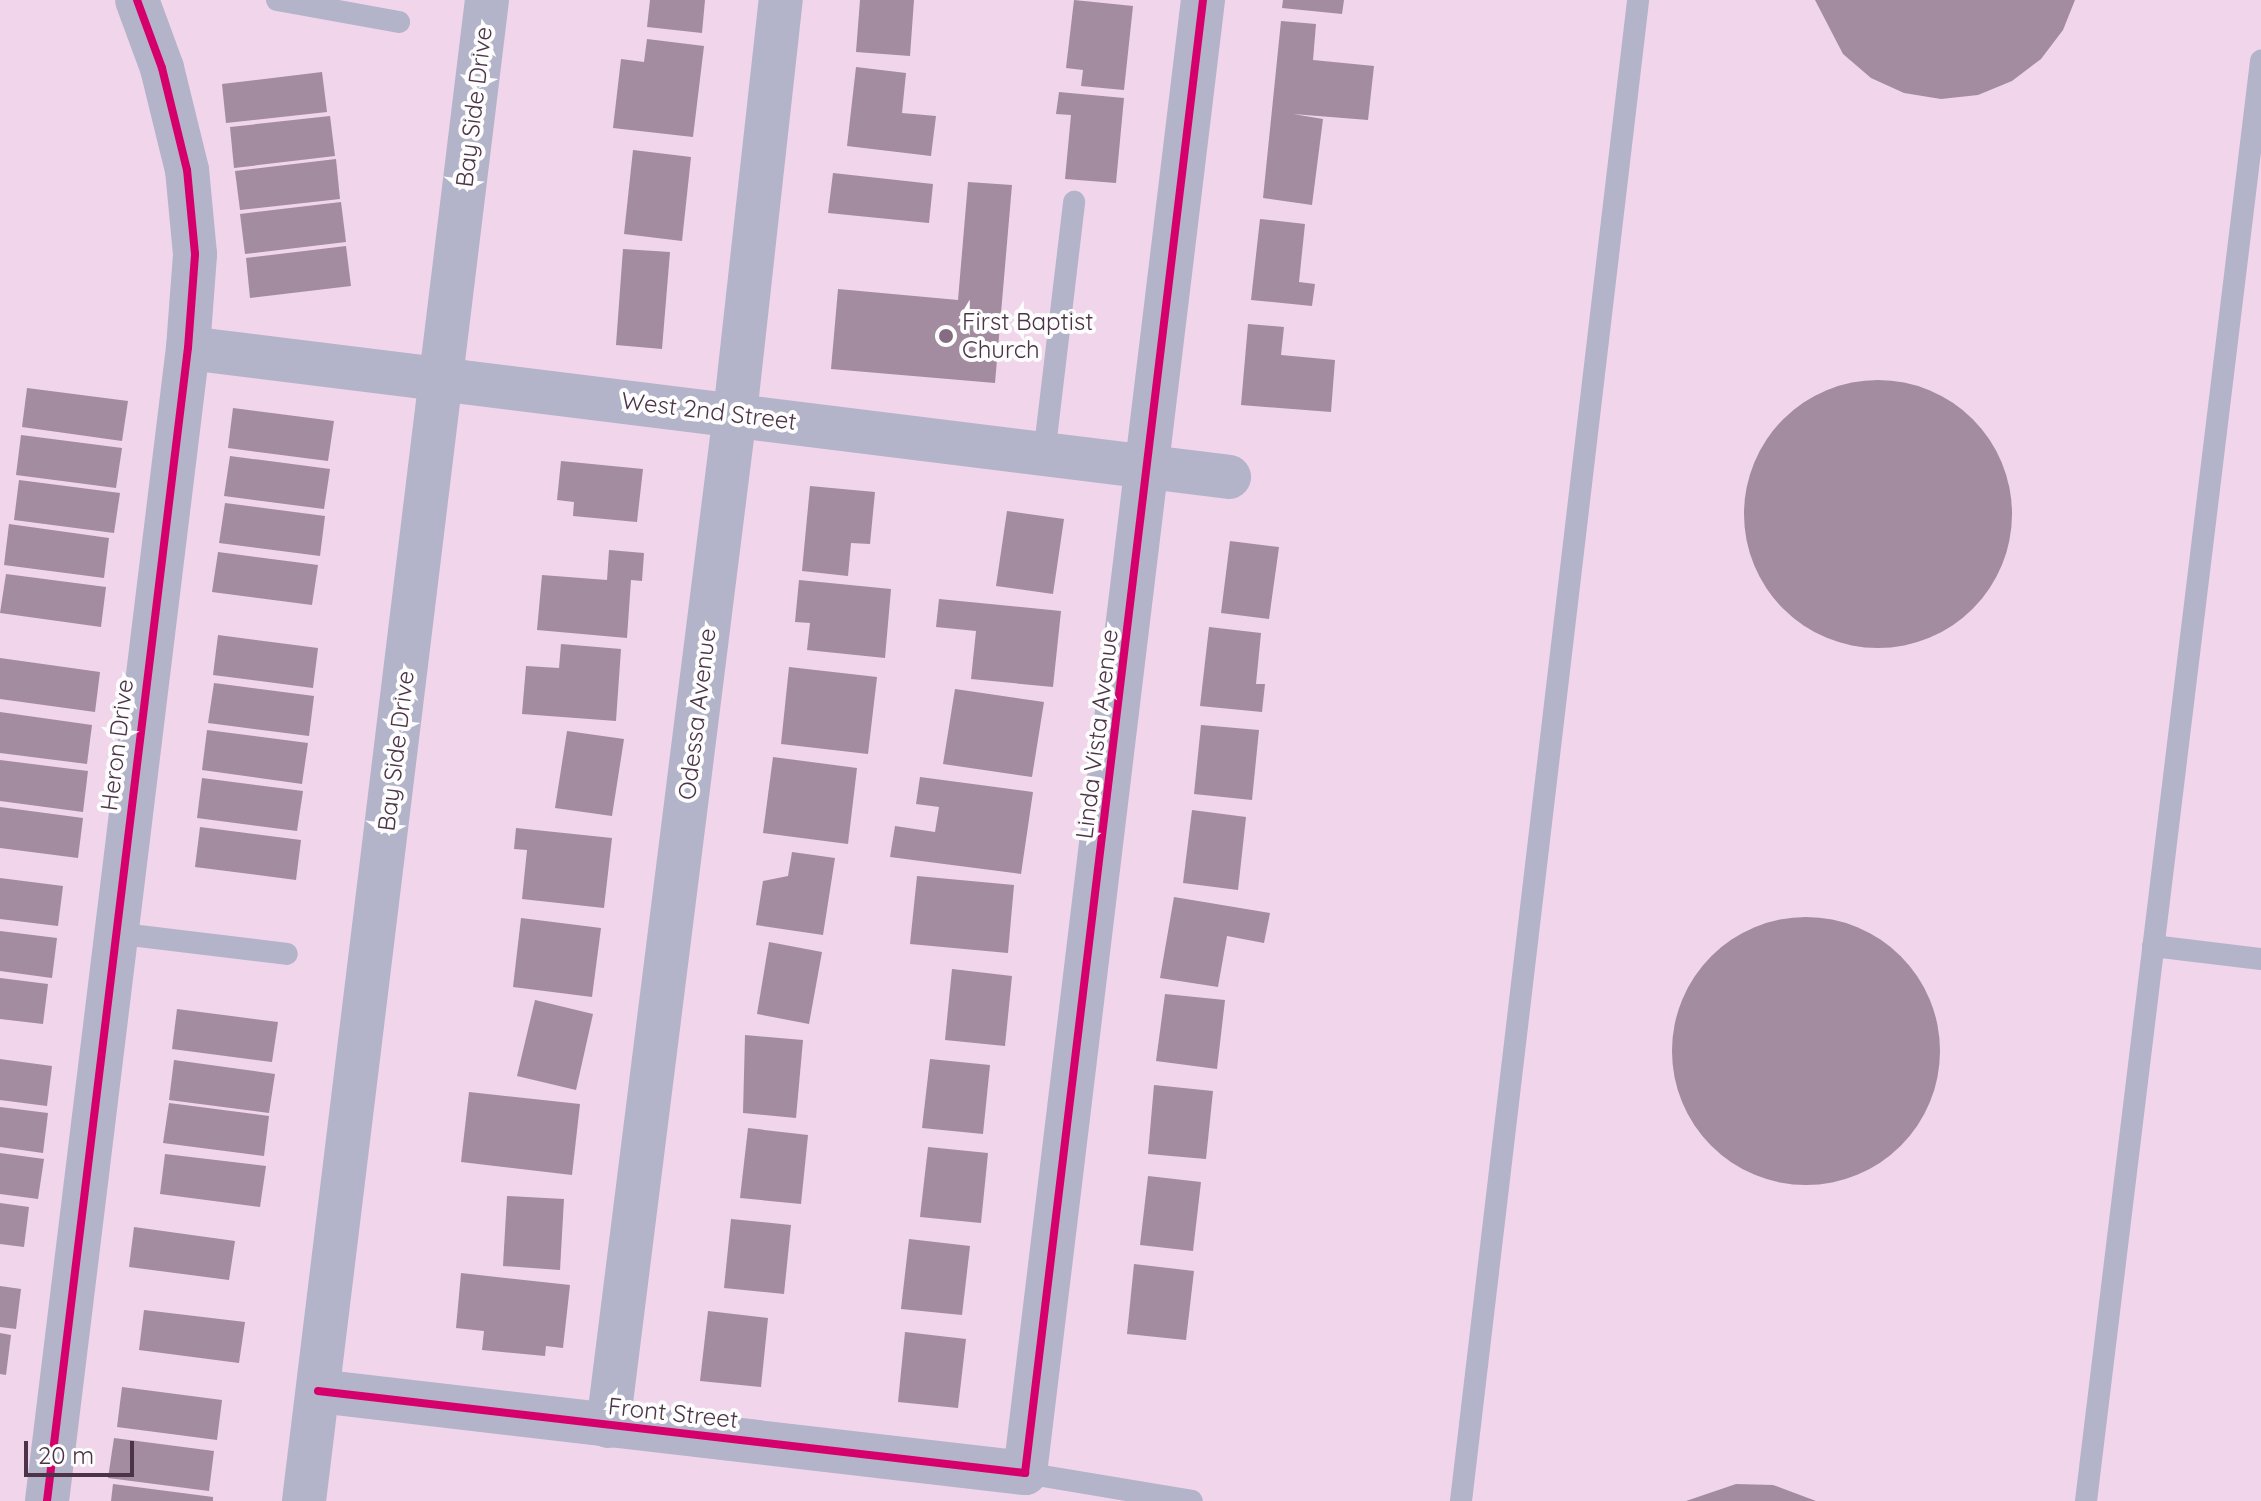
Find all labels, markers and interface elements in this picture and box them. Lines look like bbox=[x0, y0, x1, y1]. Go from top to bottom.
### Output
street label: Bay Side Drive bbox=[450, 25, 498, 189]
place label: First Baptist Church bbox=[962, 308, 1093, 364]
marker: First Baptist Church bbox=[937, 327, 955, 345]
street label: West 2nd Street bbox=[620, 386, 798, 436]
street label: Odessa Avenue bbox=[672, 627, 722, 801]
street label: Linda Vista Avenue bbox=[1070, 627, 1124, 841]
street label: Bay Side Drive bbox=[372, 669, 420, 833]
street label: Heron Drive bbox=[95, 678, 139, 812]
street label: Front Street bbox=[606, 1392, 740, 1434]
scale bar bbox=[28, 1425, 138, 1475]
text: 20 m bbox=[38, 1440, 94, 1470]

